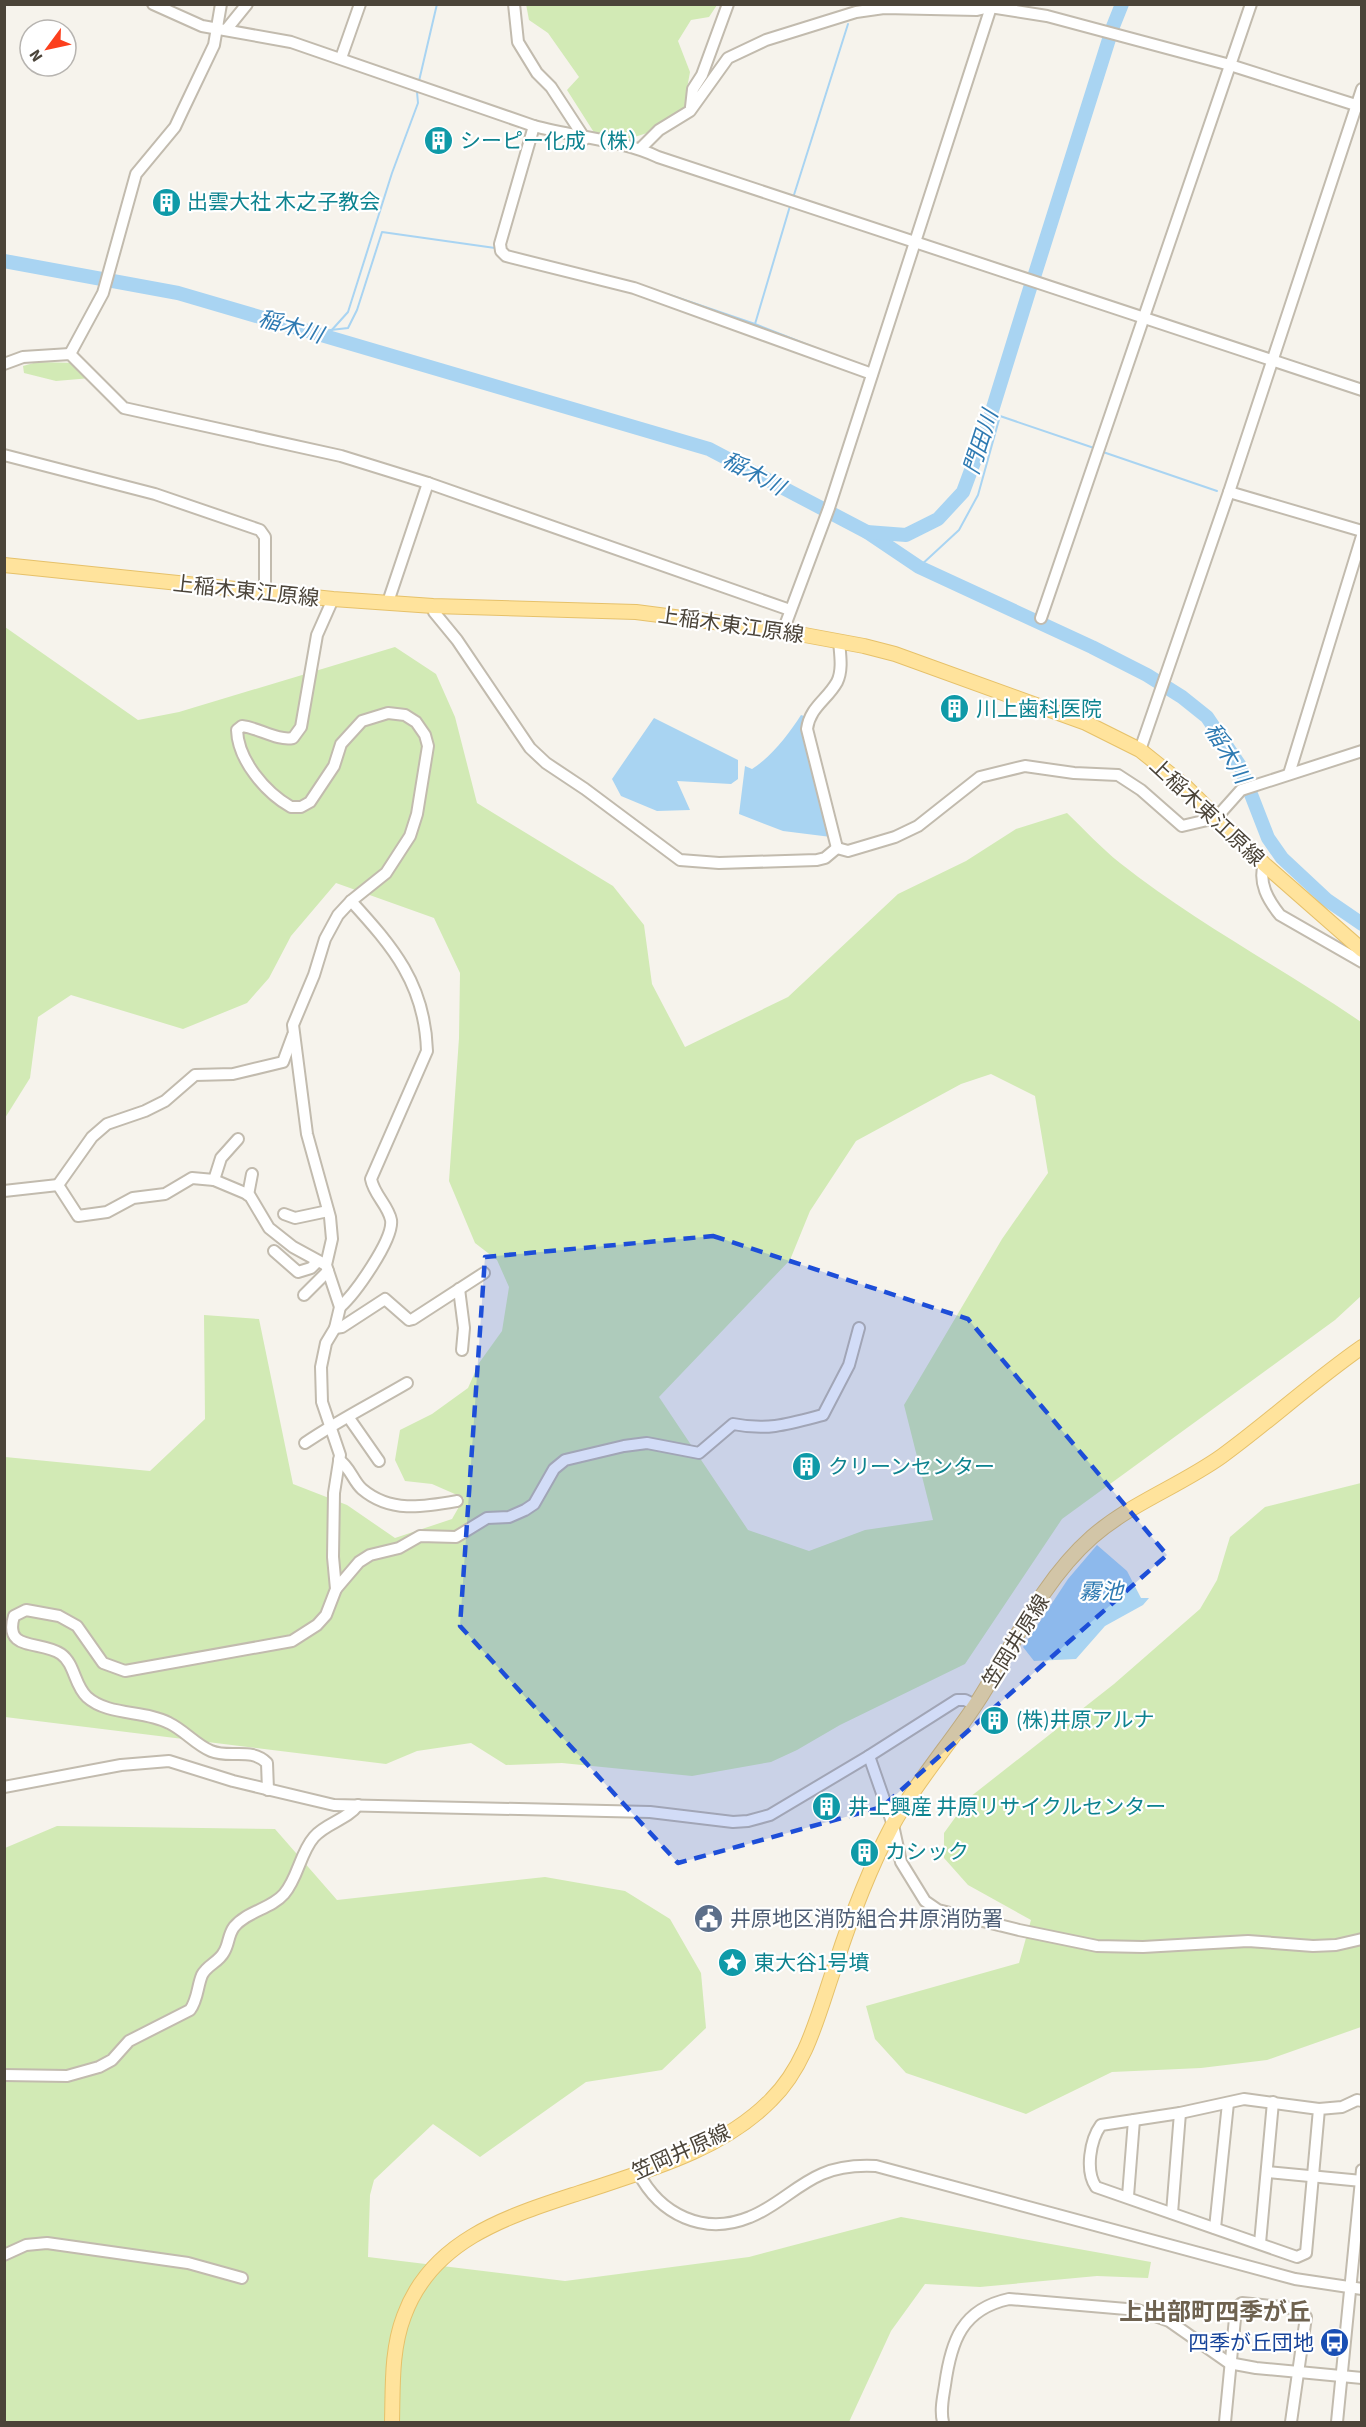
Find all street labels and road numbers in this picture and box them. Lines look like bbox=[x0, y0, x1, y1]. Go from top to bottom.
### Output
street label: 上稲木東江原線 bbox=[171, 568, 321, 614]
street label: 上稲木東江原線 bbox=[656, 600, 806, 650]
street label: 上稲木東江原線 bbox=[1143, 751, 1271, 873]
street label: 笠岡井原線 bbox=[975, 1589, 1057, 1693]
street label: 笠岡井原線 bbox=[627, 2117, 735, 2187]

